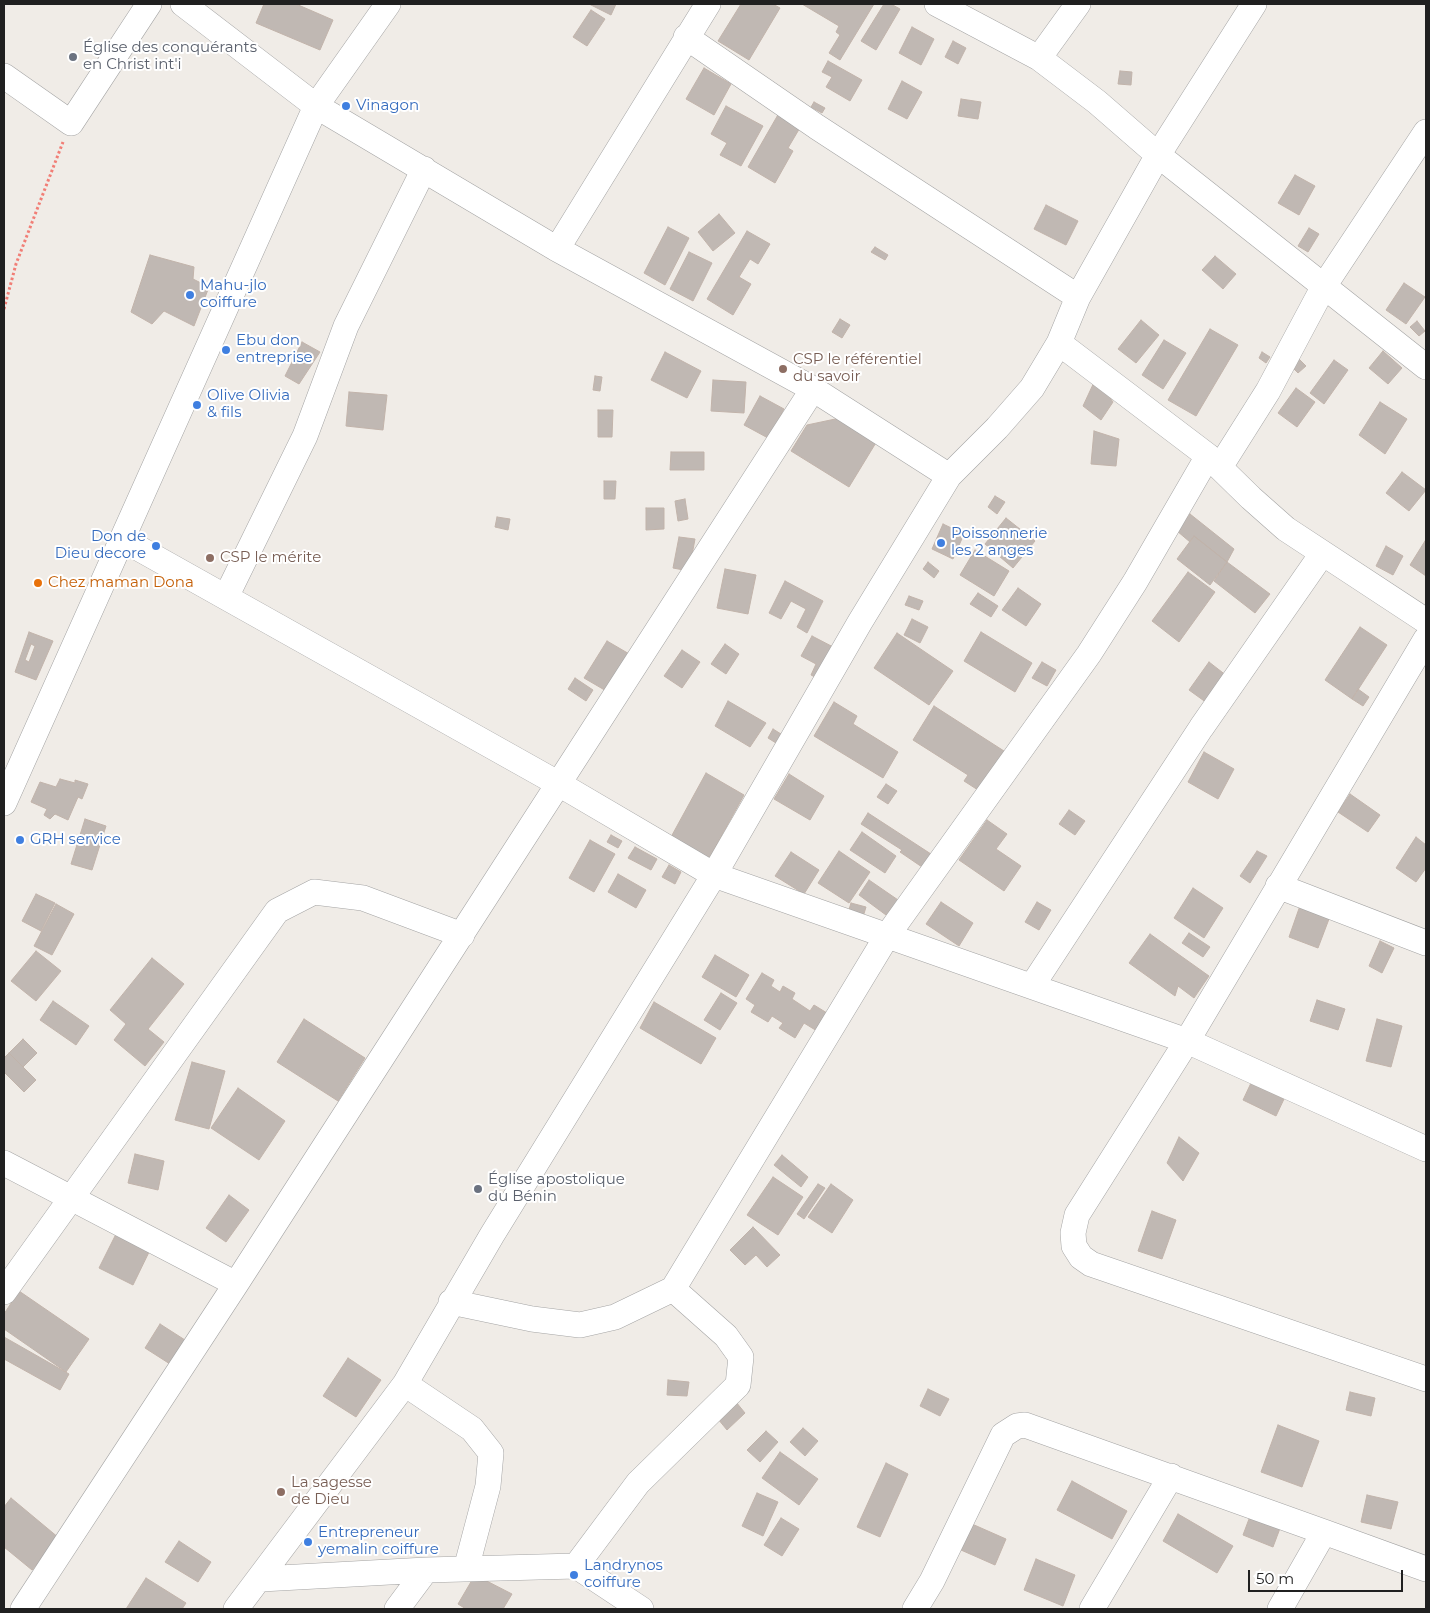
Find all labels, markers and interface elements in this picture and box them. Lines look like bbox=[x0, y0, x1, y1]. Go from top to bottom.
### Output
place label: Église des conquérants en Christ int'i bbox=[83, 39, 257, 74]
marker: Église des conquérants en Christ int'i bbox=[67, 51, 79, 63]
place label: Vinagon bbox=[356, 97, 419, 115]
marker: Vinagon bbox=[340, 100, 352, 112]
place label: Mahu-jlo coiffure bbox=[200, 277, 267, 312]
marker: Mahu-jlo coiffure bbox=[184, 289, 196, 301]
place label: Ebu don entreprise bbox=[236, 332, 313, 367]
marker: Ebu don entreprise bbox=[220, 344, 232, 356]
place label: CSP le référentiel du savoir bbox=[793, 351, 922, 386]
marker: CSP le référentiel du savoir bbox=[777, 363, 789, 375]
place label: Olive Olivia & fils bbox=[207, 387, 290, 422]
marker: Olive Olivia & fils bbox=[191, 399, 203, 411]
place label: Poissonnerie les 2 anges bbox=[951, 525, 1047, 560]
place label: Don de Dieu decore bbox=[55, 528, 146, 563]
marker: Poissonnerie les 2 anges bbox=[935, 537, 947, 549]
marker: Don de Dieu decore bbox=[150, 540, 162, 552]
place label: CSP le mérite bbox=[220, 549, 321, 567]
marker: CSP le mérite bbox=[204, 552, 216, 564]
place label: Chez maman Dona bbox=[48, 574, 194, 592]
marker: Chez maman Dona bbox=[32, 577, 44, 589]
place label: GRH service bbox=[30, 831, 121, 849]
marker: GRH service bbox=[14, 834, 26, 846]
place label: Église apostolique du Bénin bbox=[488, 1171, 625, 1206]
marker: Église apostolique du Bénin bbox=[472, 1183, 484, 1195]
place label: La sagesse de Dieu bbox=[291, 1474, 372, 1509]
marker: La sagesse de Dieu bbox=[275, 1486, 287, 1498]
place label: Entrepreneur yemalin coiffure bbox=[318, 1524, 439, 1559]
marker: Entrepreneur yemalin coiffure bbox=[302, 1536, 314, 1548]
place label: Landrynos coiffure bbox=[584, 1557, 663, 1592]
scale bar bbox=[1250, 1560, 1405, 1592]
marker: Landrynos coiffure bbox=[568, 1569, 580, 1581]
text: 50 m bbox=[1256, 1569, 1294, 1588]

